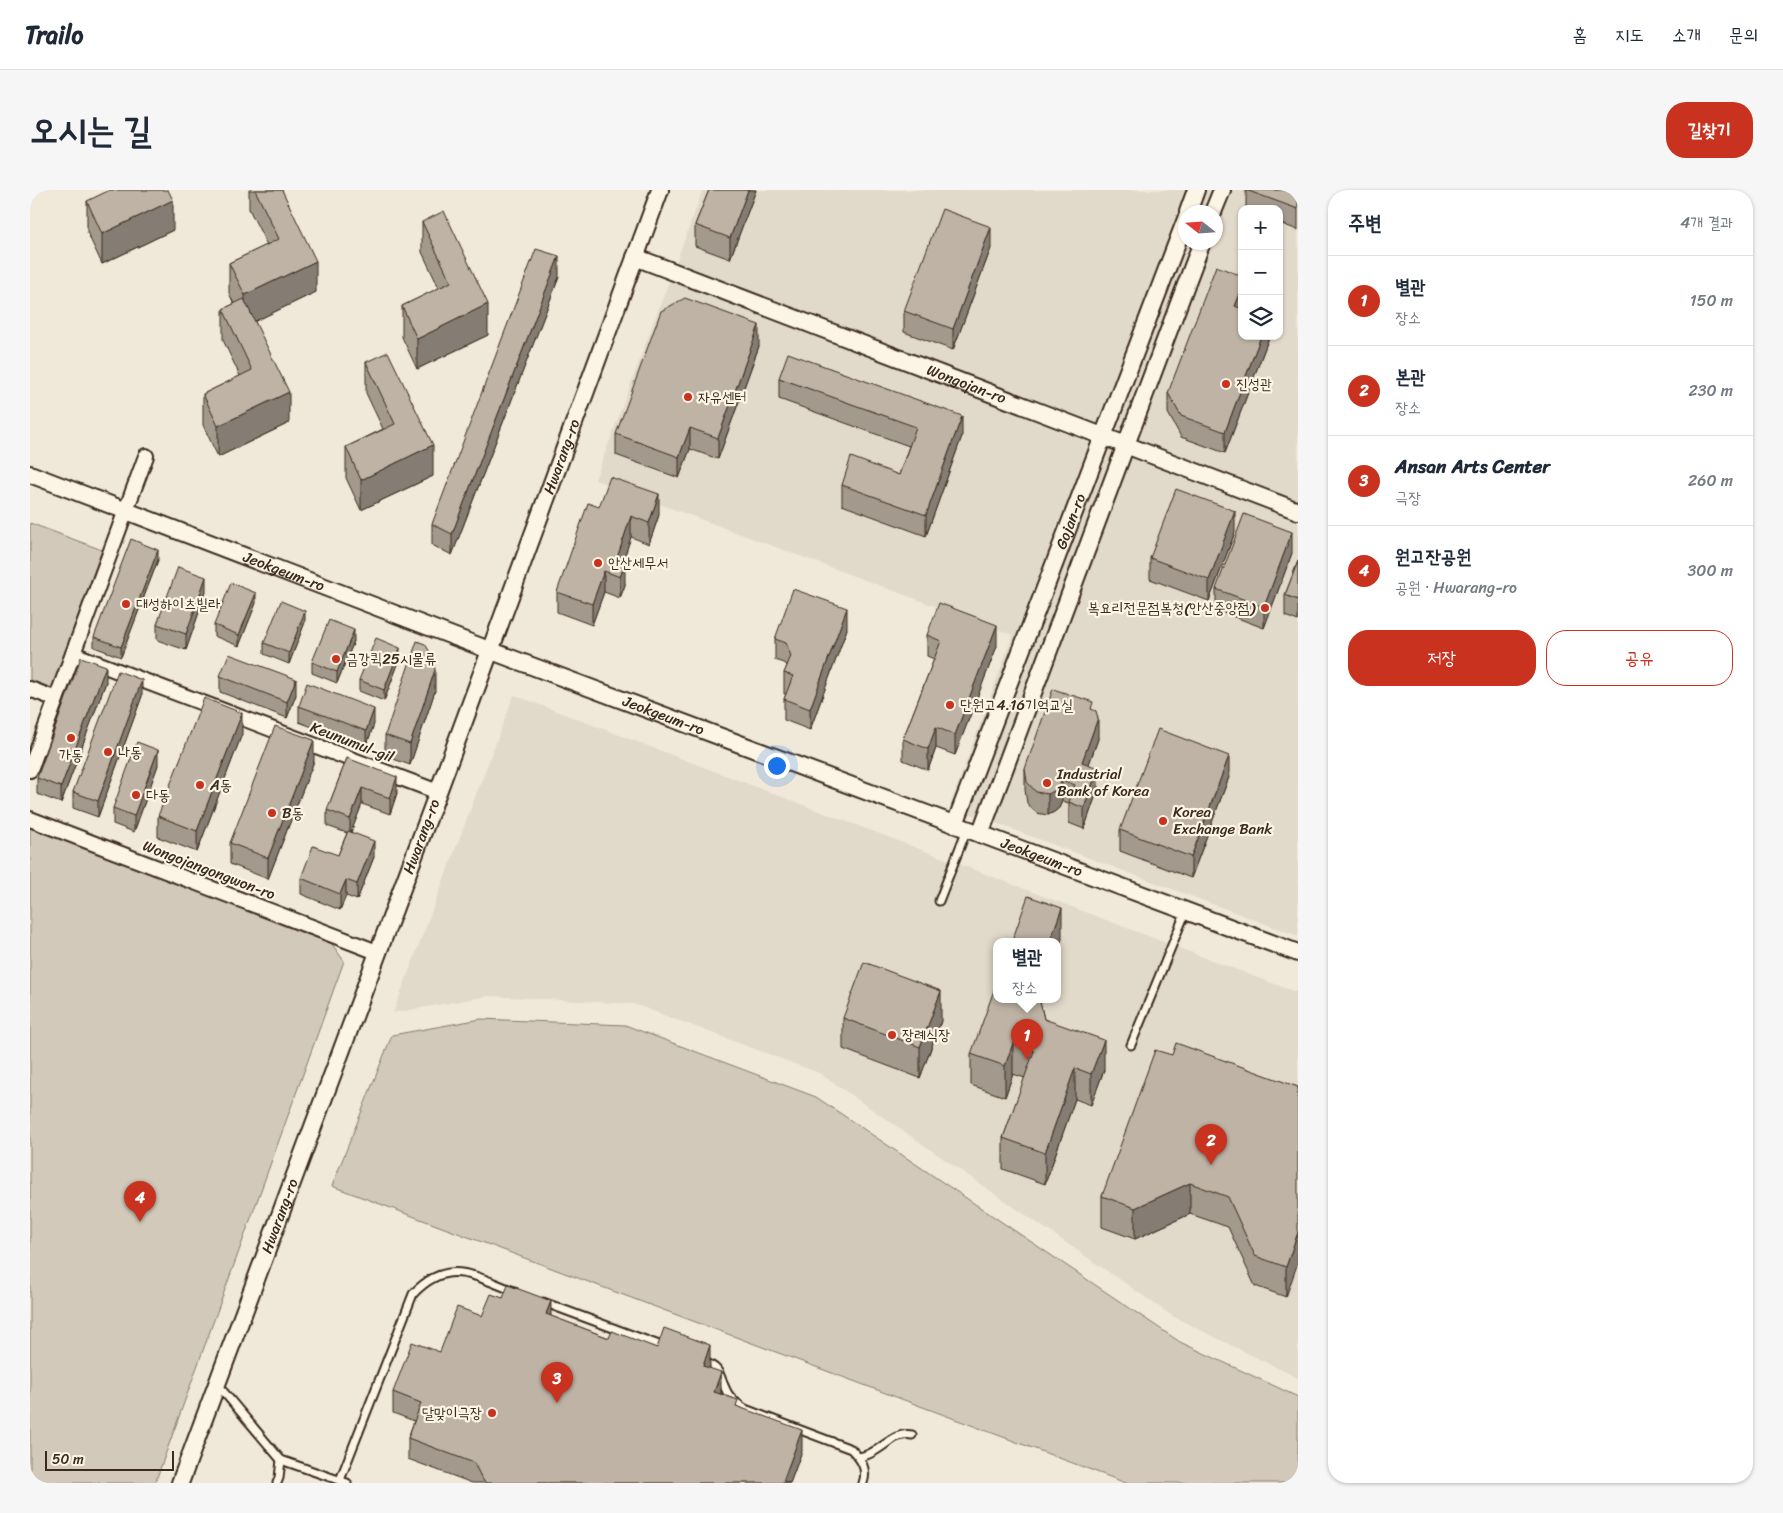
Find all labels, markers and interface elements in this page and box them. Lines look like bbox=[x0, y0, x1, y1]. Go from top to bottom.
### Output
text: Trailo bbox=[25, 14, 83, 56]
text: 홈 bbox=[1573, 19, 1587, 51]
text: 지도 bbox=[1615, 19, 1644, 51]
text: 소개 bbox=[1672, 19, 1701, 51]
text: 문의 bbox=[1729, 19, 1758, 51]
text: 오시는 길 bbox=[30, 99, 152, 161]
button: 길찾기 bbox=[1666, 102, 1753, 158]
text: 주변 bbox=[1348, 204, 1382, 242]
north arrow bbox=[1178, 205, 1223, 250]
map controls bbox=[1238, 205, 1283, 340]
button: + bbox=[1238, 205, 1283, 250]
text: 4개 결과 bbox=[1680, 208, 1733, 237]
button: − bbox=[1238, 250, 1283, 295]
text: 별관 bbox=[1395, 270, 1426, 303]
text: 1 bbox=[1361, 286, 1367, 315]
text: 150 m bbox=[1690, 286, 1733, 315]
button: layers bbox=[1238, 295, 1283, 340]
text: 장소 bbox=[1395, 303, 1421, 332]
street label: Wongojan-ro bbox=[923, 357, 1010, 411]
text: 본관 bbox=[1395, 360, 1426, 393]
place label: 진성관 bbox=[1236, 371, 1272, 397]
text: 2 bbox=[1359, 376, 1369, 405]
text: 230 m bbox=[1688, 376, 1733, 405]
marker: 진성관 bbox=[1220, 378, 1232, 390]
place label: 자유센터 bbox=[698, 384, 746, 410]
marker: 자유센터 bbox=[682, 391, 694, 403]
text: 장소 bbox=[1395, 393, 1421, 422]
street label: Hwarang-ro bbox=[536, 415, 588, 498]
text: Ansan Arts Center bbox=[1395, 450, 1550, 483]
text: 3 bbox=[1360, 466, 1368, 495]
text: 260 m bbox=[1688, 466, 1733, 495]
text: 극장 bbox=[1395, 483, 1421, 512]
street label: Gojan-ro bbox=[1048, 489, 1093, 553]
text: 원고잔공원 bbox=[1395, 540, 1471, 573]
street label: Jeokgeum-ro bbox=[238, 544, 329, 599]
place label: 안산세무서 bbox=[608, 550, 668, 576]
text: 4 bbox=[1359, 556, 1369, 585]
text: 300 m bbox=[1688, 556, 1733, 585]
marker: 안산세무서 bbox=[592, 557, 604, 569]
text: 공원 · Hwarang-ro bbox=[1395, 573, 1517, 602]
place label: 대성하이츠빌라 bbox=[136, 591, 221, 617]
place label: 복요리전문점복청(안산중앙점) bbox=[1087, 595, 1256, 621]
marker: 대성하이츠빌라 bbox=[120, 598, 132, 610]
marker: 복요리전문점복청(안산중앙점) bbox=[1259, 602, 1271, 614]
button: 저장 bbox=[1348, 630, 1536, 686]
button: 공유 bbox=[1546, 630, 1733, 686]
place label: 금강퀵25시물류 bbox=[346, 646, 436, 672]
marker: 금강퀵25시물류 bbox=[330, 653, 342, 665]
street label: Jeokgeum-ro bbox=[618, 688, 709, 743]
place label: 단원고4.16기억교실 bbox=[960, 692, 1073, 718]
marker: 단원고4.16기억교실 bbox=[944, 699, 956, 711]
street label: Keunumul-gil bbox=[306, 714, 398, 770]
marker: 가동 bbox=[65, 732, 77, 744]
place label: 나동 bbox=[118, 739, 142, 765]
place label: 가동 bbox=[59, 742, 83, 768]
marker: 나동 bbox=[102, 746, 114, 758]
your location bbox=[764, 753, 790, 779]
place label: Industrial Bank of Korea bbox=[1056, 761, 1149, 804]
place label: A동 bbox=[209, 772, 232, 798]
marker: Industrial Bank of Korea bbox=[1041, 777, 1053, 789]
marker: A동 bbox=[194, 779, 206, 791]
place label: 다동 bbox=[146, 782, 170, 808]
marker: 다동 bbox=[130, 789, 142, 801]
street label: Hwarang-ro bbox=[395, 795, 447, 878]
place label: Korea Exchange Bank bbox=[1173, 799, 1273, 842]
place label: B동 bbox=[282, 800, 304, 826]
marker: B동 bbox=[266, 807, 278, 819]
marker: Korea Exchange Bank bbox=[1157, 815, 1169, 827]
street label: Jeokgeum-ro bbox=[996, 830, 1087, 884]
street label: Wongojangongwon-ro bbox=[139, 833, 280, 907]
popup bbox=[993, 938, 1061, 1003]
text: 별관 bbox=[1012, 940, 1042, 973]
text: 장소 bbox=[1012, 973, 1037, 1002]
pin: 1 bbox=[1011, 1019, 1043, 1060]
place label: 장례식장 bbox=[902, 1022, 950, 1048]
marker: 장례식장 bbox=[886, 1029, 898, 1041]
pin: 2 bbox=[1195, 1124, 1227, 1165]
street label: Hwarang-ro bbox=[254, 1174, 306, 1257]
pin: 4 bbox=[124, 1181, 156, 1222]
pin: 3 bbox=[541, 1362, 573, 1403]
place label: 달맞이극장 bbox=[422, 1400, 482, 1426]
marker: 달맞이극장 bbox=[486, 1407, 498, 1419]
text: 50 m bbox=[52, 1447, 84, 1472]
scale bar bbox=[45, 1448, 174, 1471]

